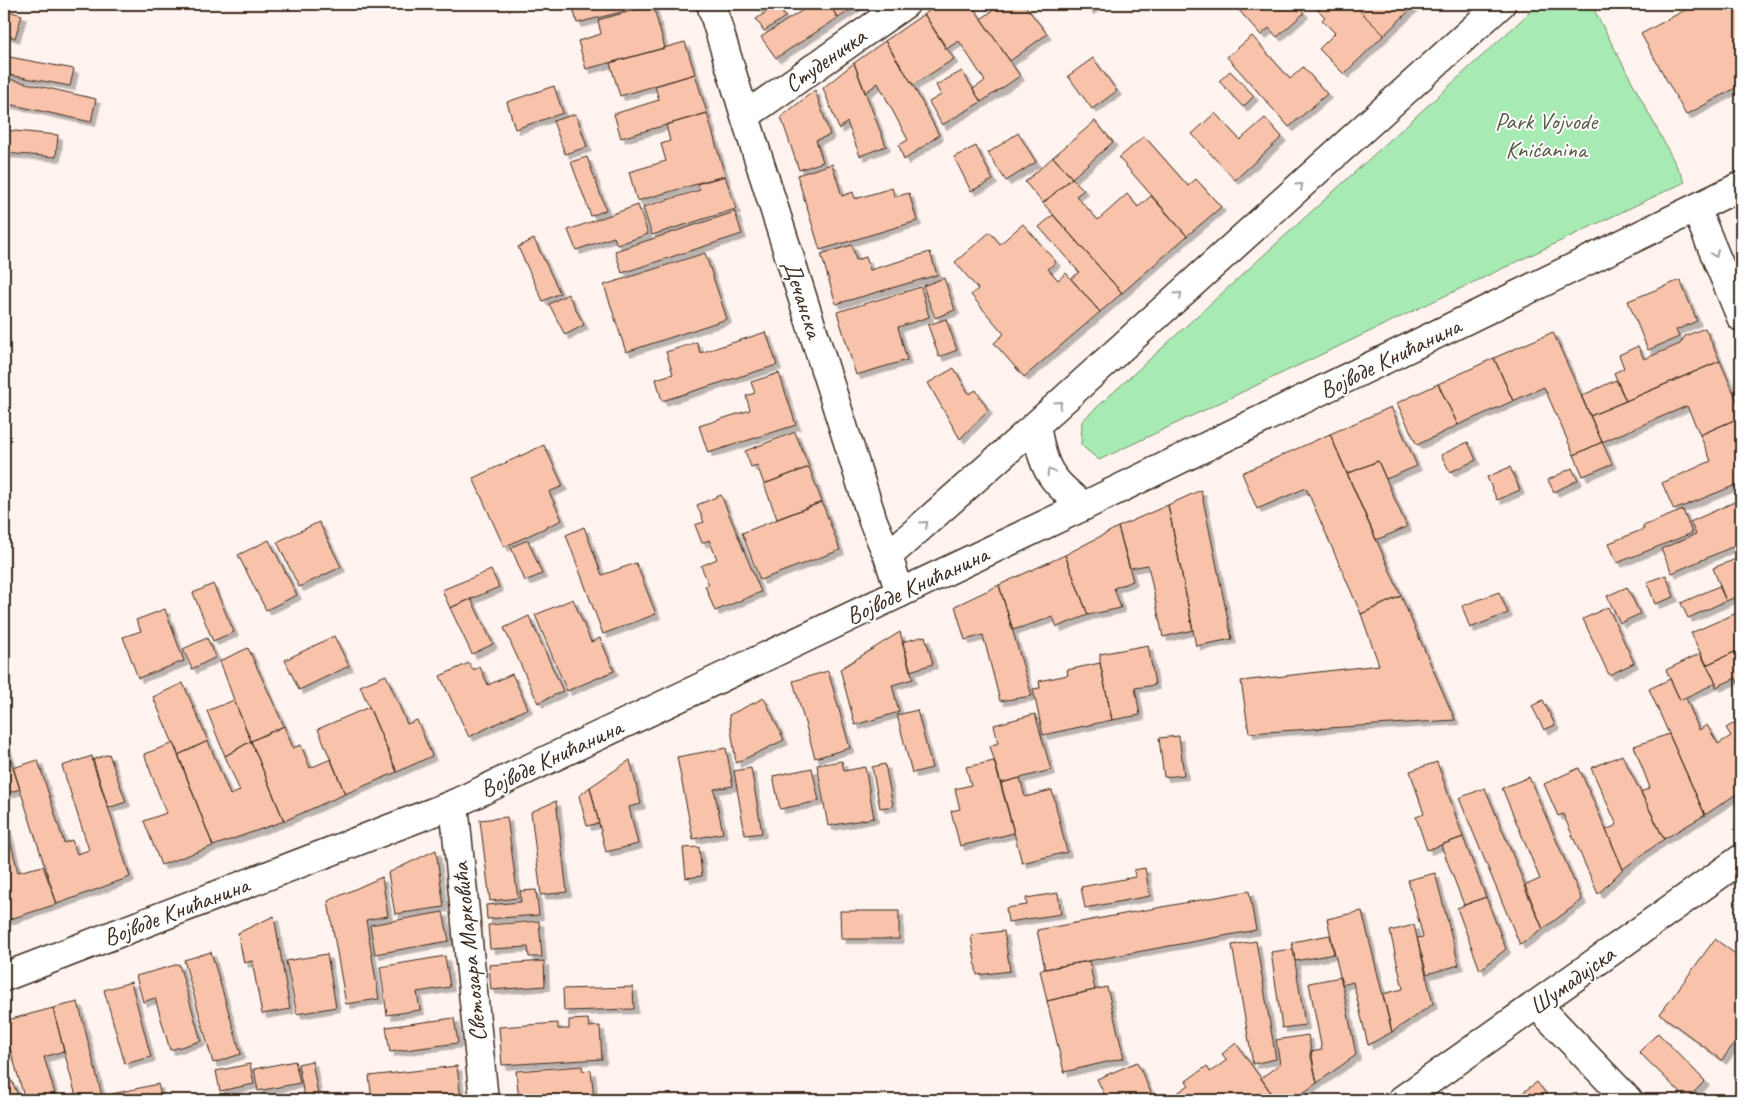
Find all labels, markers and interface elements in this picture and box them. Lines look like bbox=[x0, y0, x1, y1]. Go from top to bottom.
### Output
street label: Студеничка bbox=[778, 20, 873, 99]
park label: Park Vojvode Knićanina bbox=[1495, 106, 1599, 164]
one-way arrow bbox=[1294, 183, 1303, 192]
one-way arrow bbox=[1708, 249, 1719, 258]
street label: Дечанска bbox=[776, 256, 830, 344]
one-way arrow bbox=[1174, 292, 1183, 301]
street label: Војводе Книћанина bbox=[1314, 310, 1467, 405]
one-way arrow bbox=[1054, 401, 1063, 410]
one-way arrow bbox=[1047, 468, 1057, 477]
one-way arrow bbox=[919, 521, 928, 530]
street label: Војводе Книћанина bbox=[841, 538, 995, 631]
street label: Војводе Книћанина bbox=[475, 711, 629, 804]
street label: Светозара Марковића bbox=[445, 859, 493, 1043]
street label: Војводе Книћанина bbox=[99, 869, 255, 953]
street label: Шумадијска bbox=[1523, 938, 1622, 1021]

